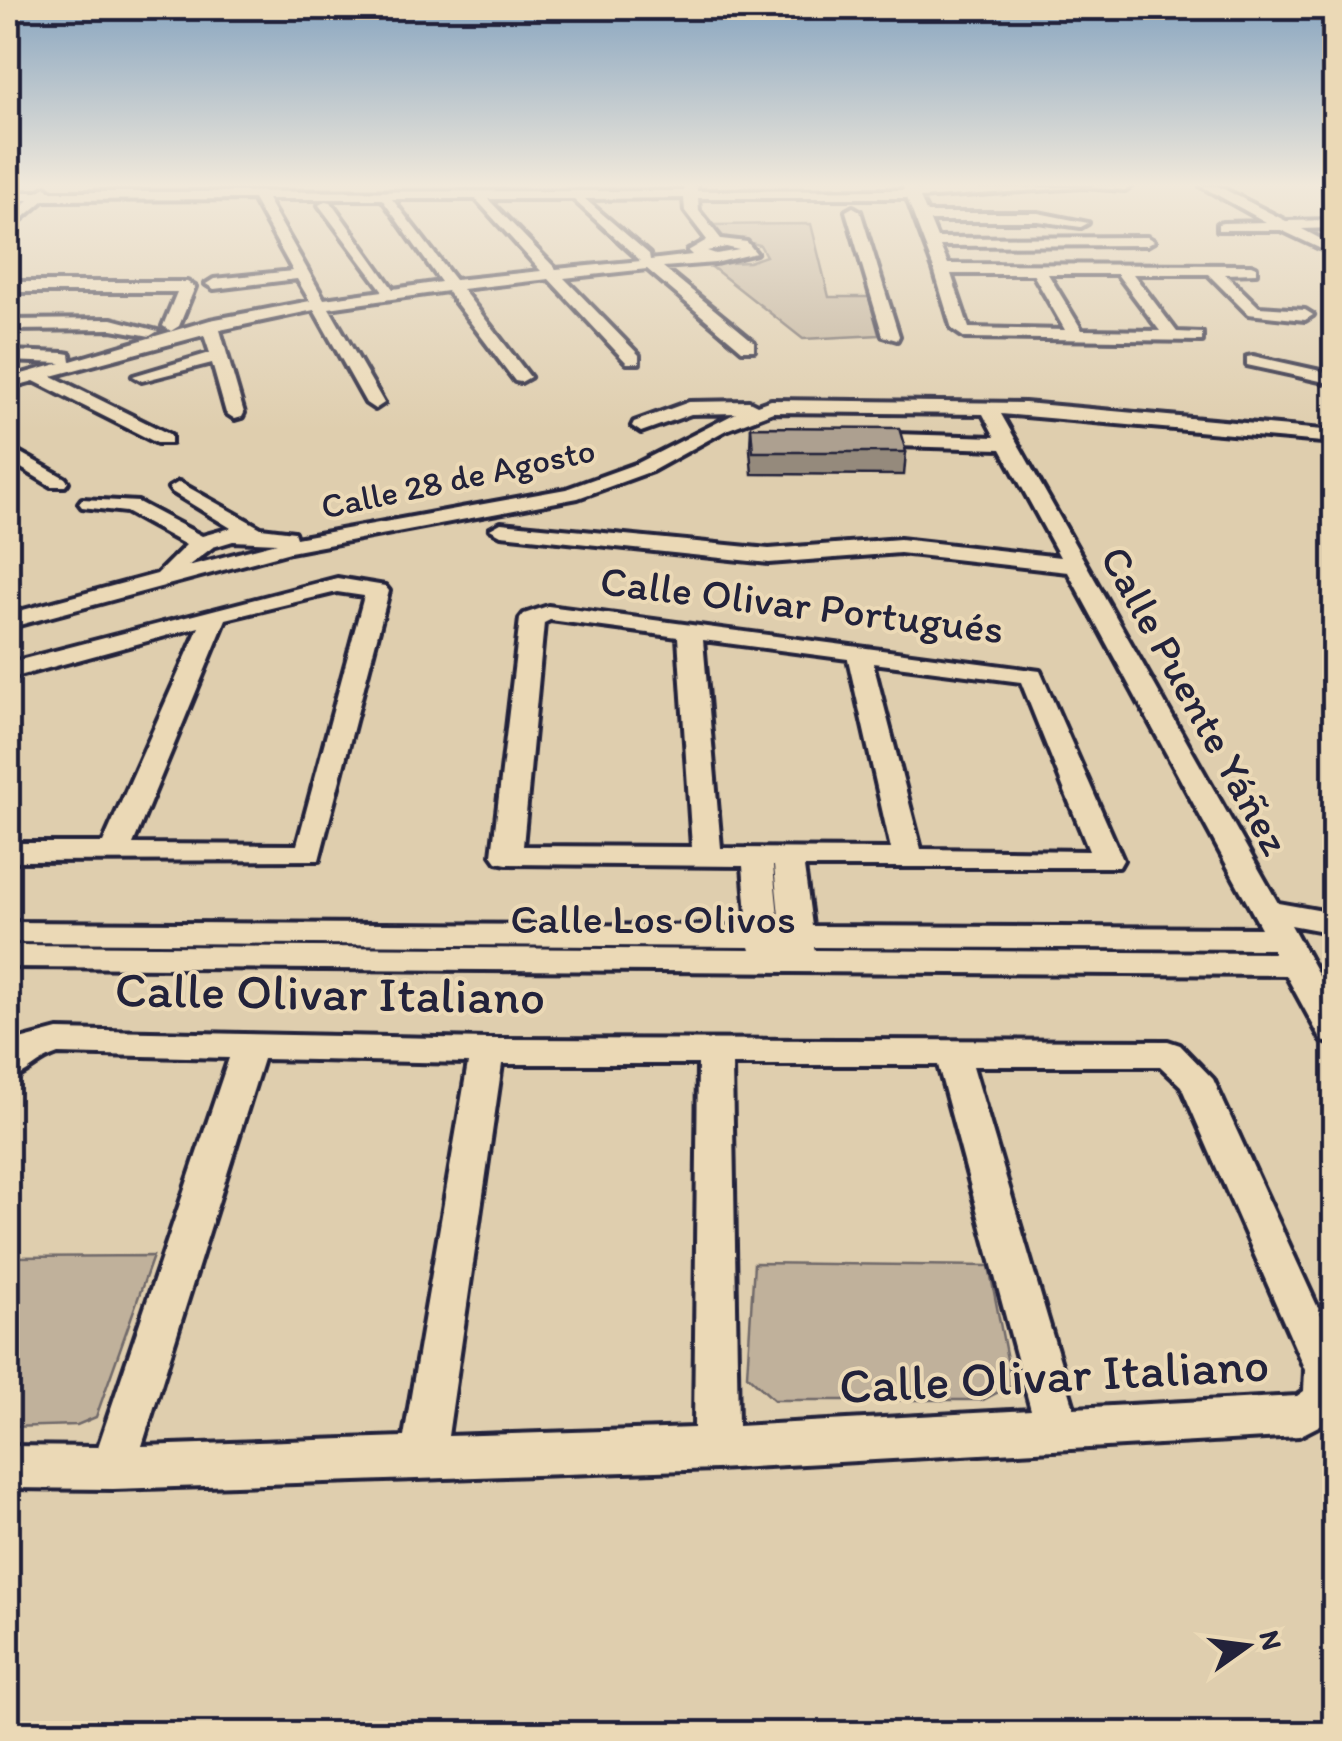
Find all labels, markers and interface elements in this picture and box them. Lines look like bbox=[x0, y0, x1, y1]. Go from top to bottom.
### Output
street label: Calle 28 de Agosto bbox=[317, 428, 599, 528]
street label: Calle Puente Yáñez bbox=[1090, 537, 1301, 863]
street label: Calle Olivar Portugués bbox=[597, 554, 1007, 655]
street label: Calle Los Olivos bbox=[510, 893, 796, 944]
street label: Calle Olivar Italiano bbox=[114, 958, 546, 1027]
street label: Calle Olivar Italiano bbox=[837, 1333, 1271, 1416]
north arrow bbox=[1197, 1596, 1297, 1696]
text: N bbox=[1252, 1627, 1290, 1653]

